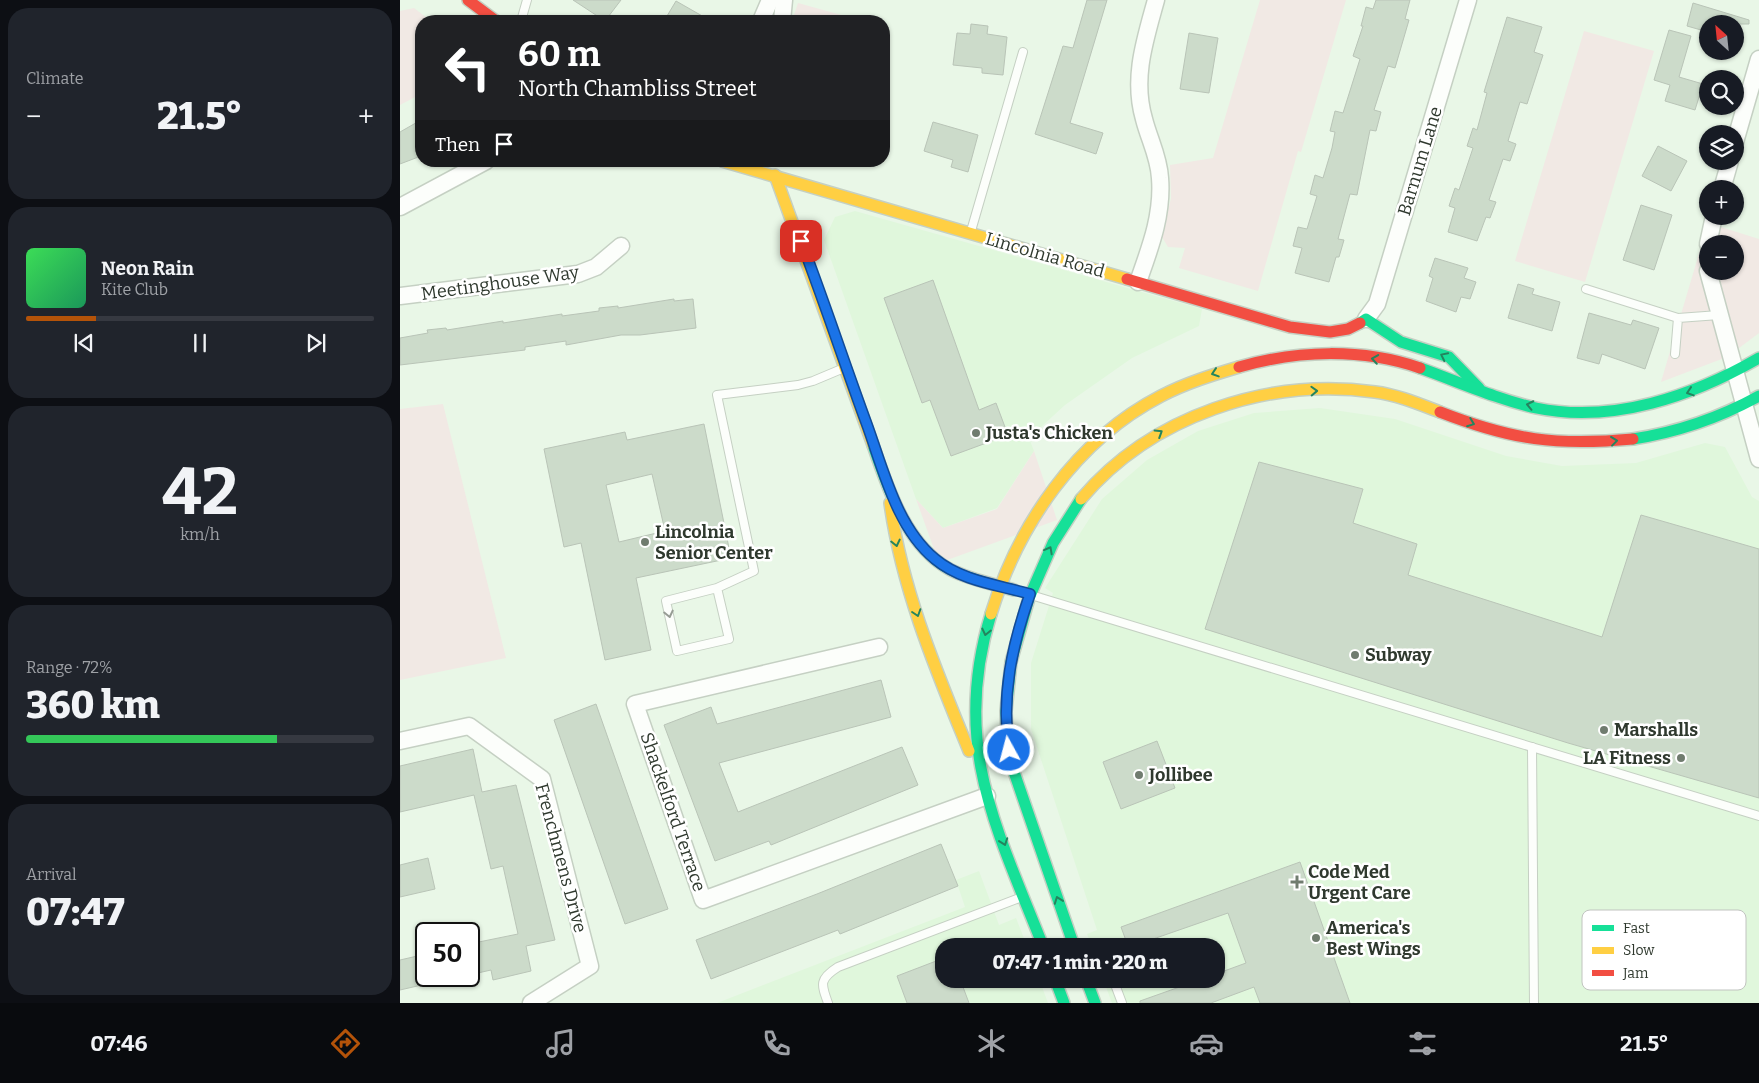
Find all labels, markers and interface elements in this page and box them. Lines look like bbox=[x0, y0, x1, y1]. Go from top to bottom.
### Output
north arrow bbox=[1699, 15, 1744, 60]
map controls bbox=[1699, 15, 1744, 280]
text: 60 m bbox=[518, 33, 601, 75]
icon: left bbox=[435, 35, 500, 100]
text: Climate bbox=[26, 69, 84, 88]
button: search bbox=[1699, 70, 1744, 115]
text: North Chambliss Street bbox=[518, 75, 757, 102]
text: 21.5° bbox=[157, 93, 243, 139]
text: − bbox=[26, 100, 41, 133]
text: + bbox=[358, 100, 374, 133]
street label: Barnum Lane bbox=[1393, 104, 1447, 218]
button: layers bbox=[1699, 125, 1744, 170]
icon: arrive bbox=[490, 130, 518, 158]
text: Then bbox=[435, 133, 480, 156]
button: + bbox=[1699, 180, 1744, 225]
pin bbox=[780, 220, 822, 262]
icon: arrive bbox=[787, 227, 815, 255]
street label: Lincolnia Road bbox=[983, 227, 1108, 283]
button: − bbox=[1699, 235, 1744, 280]
text: Neon Rain bbox=[101, 257, 194, 280]
street label: Meetinghouse Way bbox=[420, 261, 581, 305]
text: Kite Club bbox=[101, 280, 168, 299]
icon: previous bbox=[70, 329, 98, 357]
icon: pause bbox=[186, 329, 214, 357]
icon: next bbox=[302, 329, 330, 357]
one-way arrow bbox=[1440, 352, 1449, 362]
one-way arrow bbox=[1371, 354, 1379, 364]
one-way arrow bbox=[1211, 367, 1219, 377]
one-way arrow bbox=[1310, 386, 1318, 397]
one-way arrow bbox=[1686, 386, 1695, 396]
one-way arrow bbox=[1526, 400, 1535, 411]
one-way arrow bbox=[1467, 417, 1475, 427]
place label: Justa's Chicken bbox=[985, 422, 1113, 444]
marker: Justa's Chicken bbox=[970, 427, 982, 439]
one-way arrow bbox=[1154, 430, 1163, 439]
one-way arrow bbox=[1610, 436, 1618, 447]
text: 42 bbox=[162, 453, 238, 531]
place label: Lincolnia Senior Center bbox=[655, 521, 773, 564]
text: km/h bbox=[180, 525, 220, 544]
marker: Lincolnia Senior Center bbox=[639, 536, 651, 548]
one-way arrow bbox=[890, 538, 901, 547]
one-way arrow bbox=[1043, 546, 1053, 555]
one-way arrow bbox=[912, 608, 922, 616]
one-way arrow bbox=[663, 610, 674, 619]
one-way arrow bbox=[981, 628, 992, 637]
place label: Subway bbox=[1365, 644, 1433, 666]
marker: Subway bbox=[1349, 649, 1361, 661]
text: Range · 72% bbox=[26, 658, 113, 677]
text: 360 km bbox=[26, 682, 160, 728]
place label: Marshalls bbox=[1614, 719, 1698, 741]
position arrow bbox=[982, 723, 1034, 775]
marker: Marshalls bbox=[1598, 724, 1610, 736]
street label: Shackelford Terrace bbox=[635, 730, 711, 894]
place label: LA Fitness bbox=[1583, 747, 1671, 769]
marker: LA Fitness bbox=[1675, 752, 1687, 764]
place label: Jollibee bbox=[1148, 764, 1213, 786]
marker: Jollibee bbox=[1133, 769, 1145, 781]
street label: Frenchmens Drive bbox=[530, 781, 592, 935]
one-way arrow bbox=[998, 837, 1008, 846]
place label: Code Med Urgent Care bbox=[1308, 861, 1411, 904]
text: Arrival bbox=[26, 865, 77, 884]
marker: Code Med Urgent Care bbox=[1290, 875, 1304, 889]
text: 07:47 bbox=[26, 889, 125, 935]
one-way arrow bbox=[1054, 897, 1064, 905]
legend bbox=[1582, 910, 1746, 990]
place label: America's Best Wings bbox=[1326, 917, 1421, 960]
text: Fast bbox=[1623, 920, 1650, 937]
speed limit sign: 50 bbox=[415, 922, 480, 987]
marker: America's Best Wings bbox=[1310, 932, 1322, 944]
text: Slow bbox=[1623, 942, 1655, 959]
text: 07:47 · 1 min · 220 m bbox=[993, 951, 1167, 974]
text: Jam bbox=[1622, 965, 1649, 982]
icon: directions bbox=[328, 1026, 363, 1061]
icon: music bbox=[543, 1026, 578, 1061]
icon: phone bbox=[759, 1026, 794, 1061]
icon: climate bbox=[974, 1026, 1009, 1061]
icon: car bbox=[1189, 1026, 1224, 1061]
icon: filters bbox=[1405, 1026, 1440, 1061]
text: 07:46 bbox=[90, 1030, 148, 1057]
text: 21.5° bbox=[1620, 1030, 1669, 1057]

